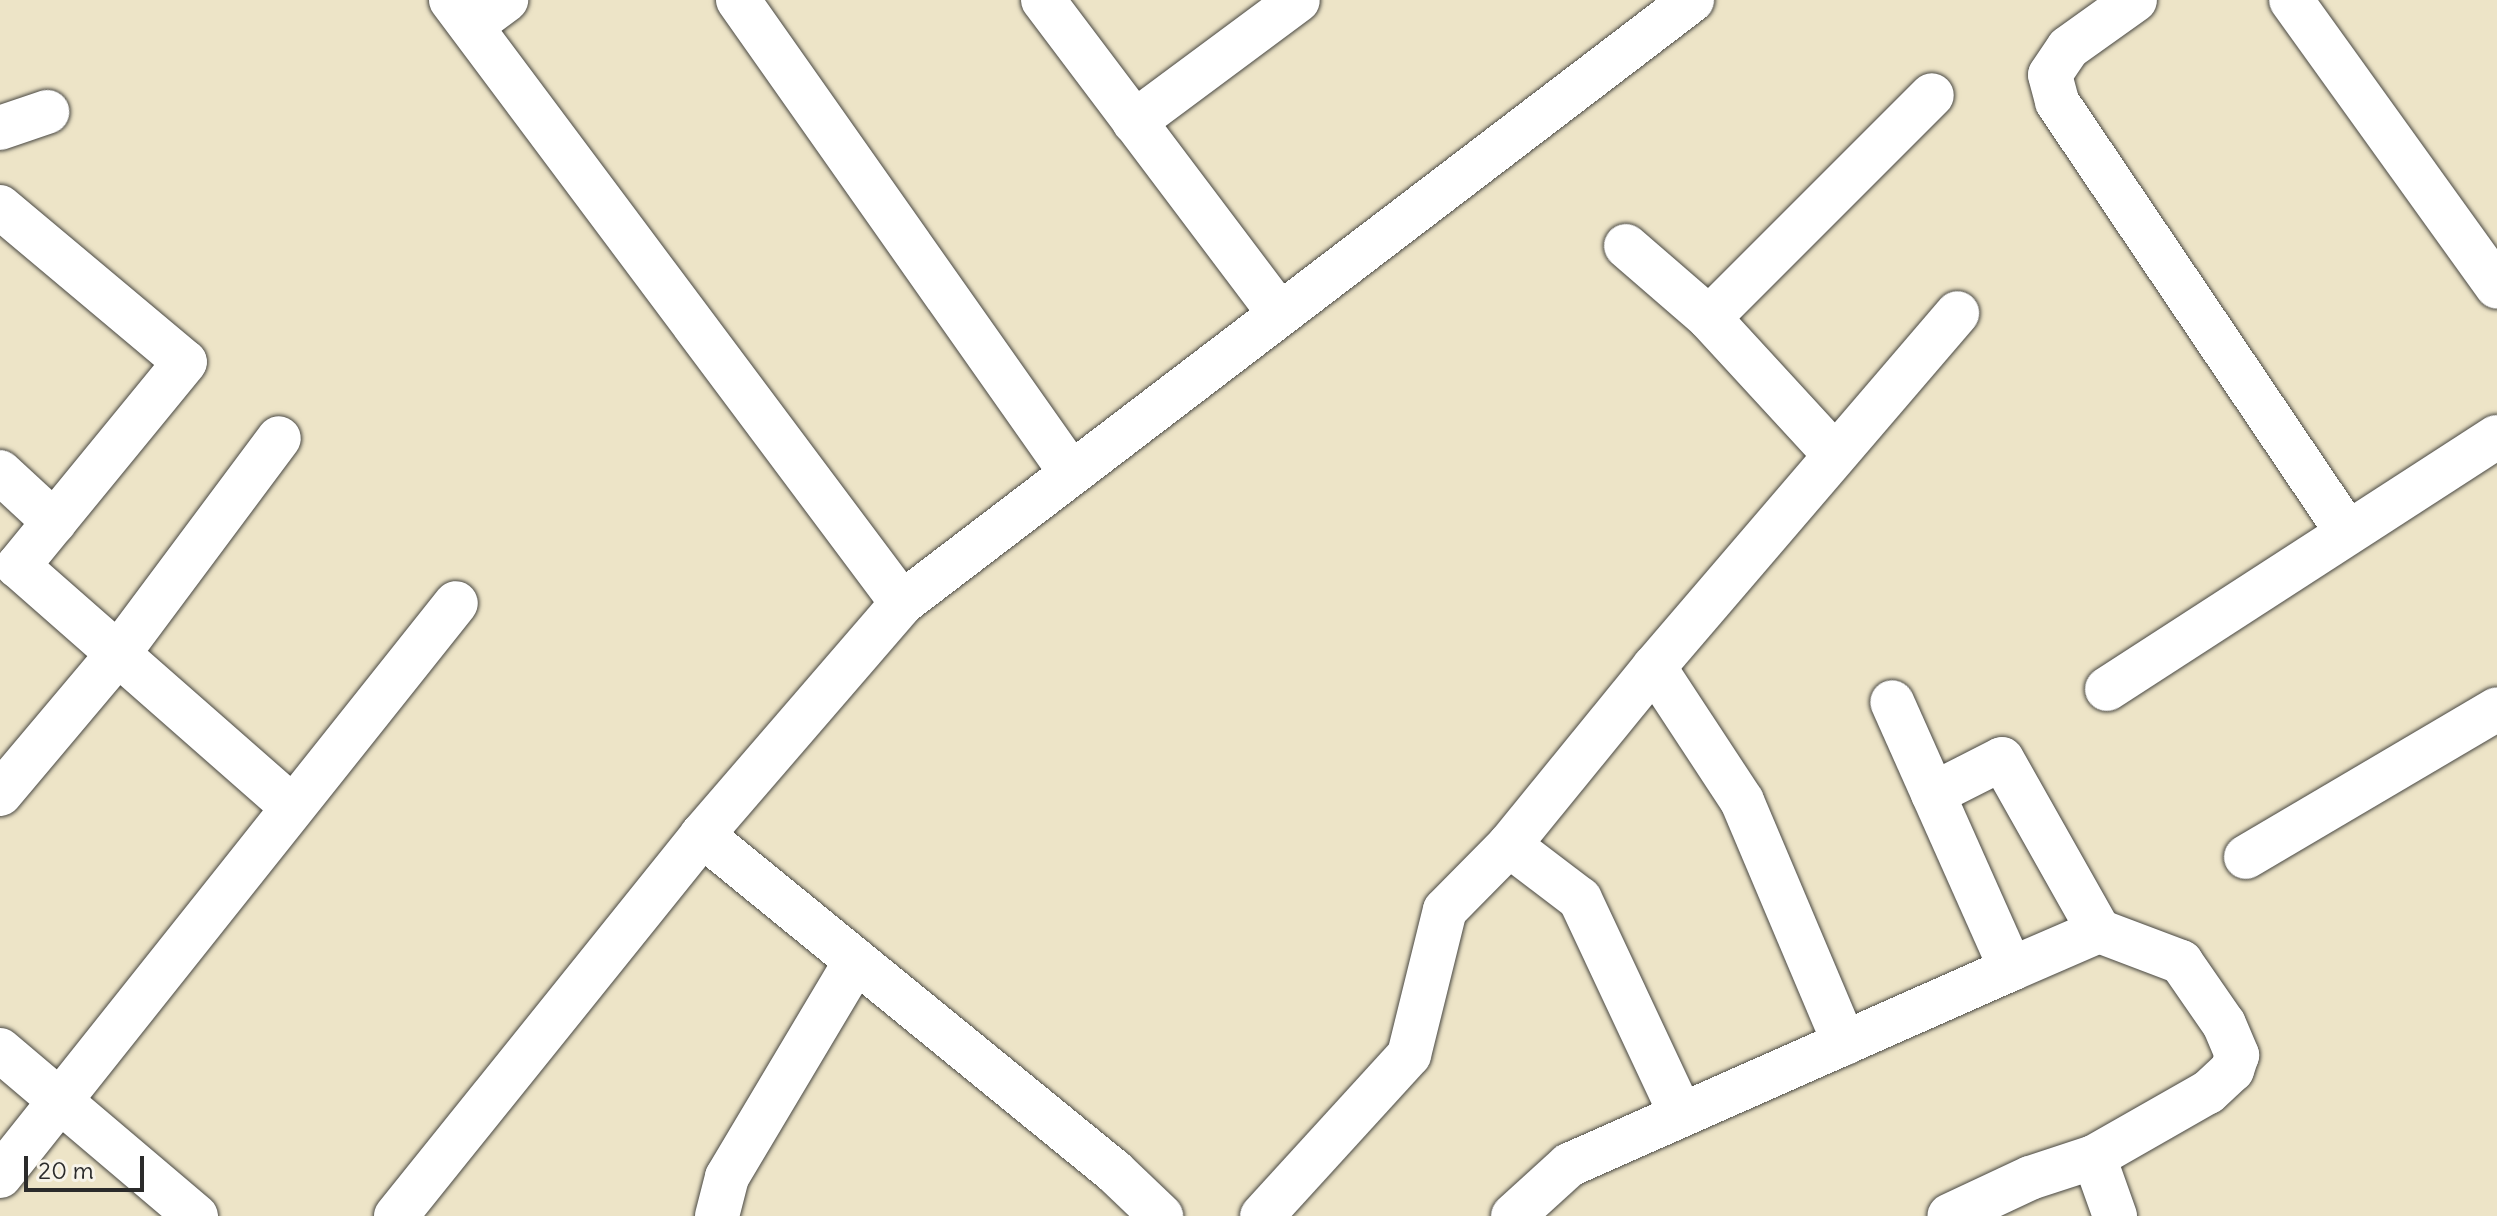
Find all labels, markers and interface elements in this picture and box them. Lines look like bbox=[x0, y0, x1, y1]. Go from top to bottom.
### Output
scale bar bbox=[28, 1140, 148, 1190]
text: 20 m bbox=[38, 1155, 94, 1185]

